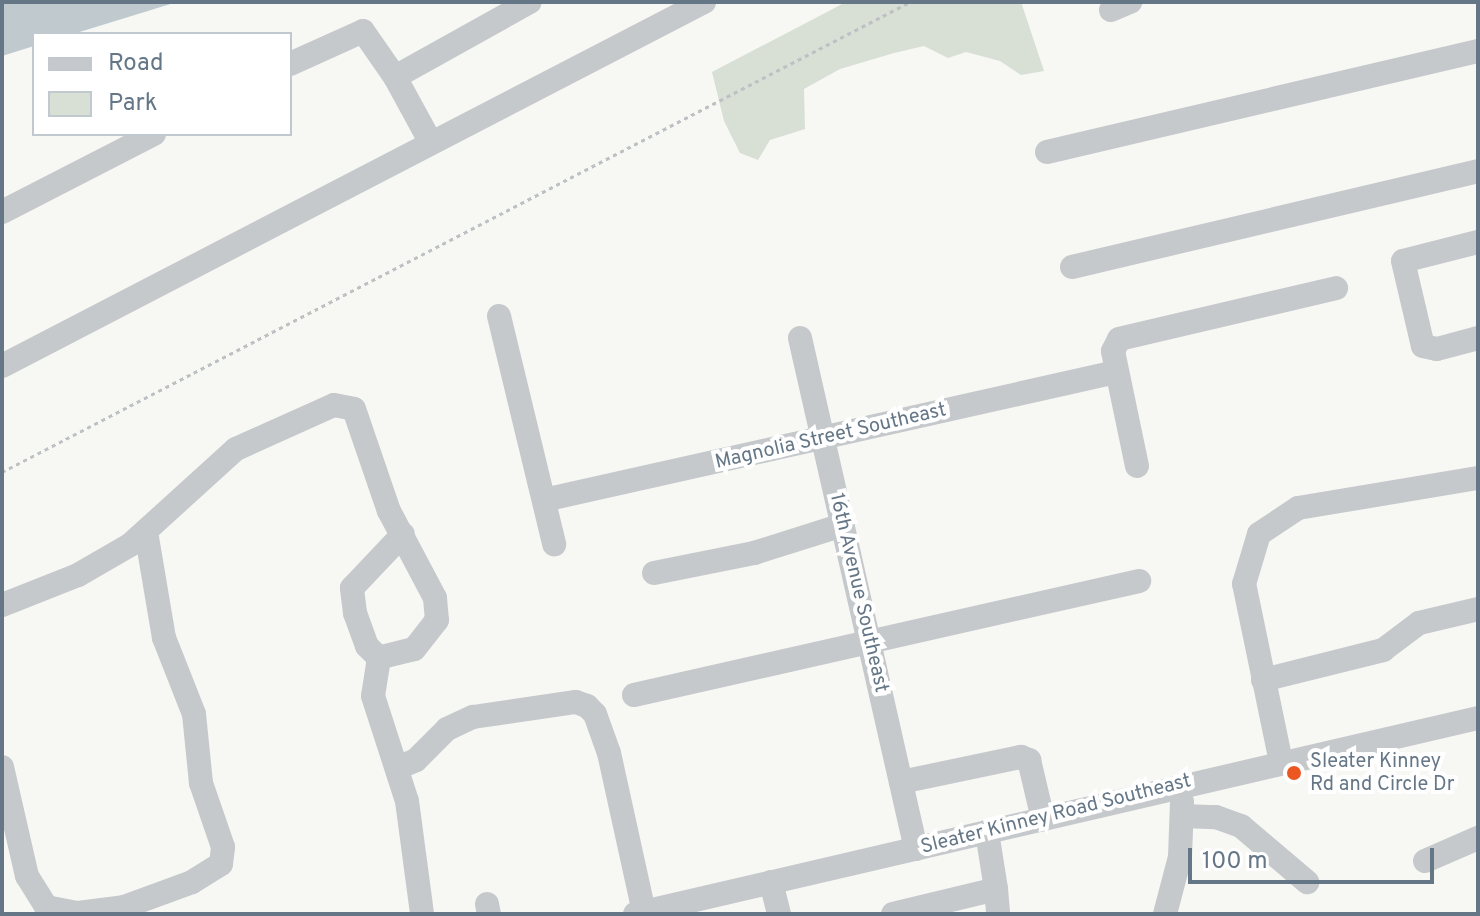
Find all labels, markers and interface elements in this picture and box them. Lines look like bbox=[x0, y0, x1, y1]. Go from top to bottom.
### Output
legend bbox=[32, 32, 292, 136]
text: Road bbox=[108, 49, 164, 79]
text: Park bbox=[108, 89, 158, 119]
street label: Magnolia Street Southeast bbox=[713, 399, 949, 475]
street label: 16th Avenue Southeast bbox=[823, 491, 893, 695]
place label: Sleater Kinney Rd and Circle Dr bbox=[1310, 750, 1455, 797]
marker: Sleater Kinney Rd and Circle Dr bbox=[1285, 764, 1303, 782]
street label: Sleater Kinney Road Southeast bbox=[918, 770, 1194, 860]
scale bar bbox=[1192, 832, 1438, 882]
text: 100 m bbox=[1202, 847, 1268, 877]

